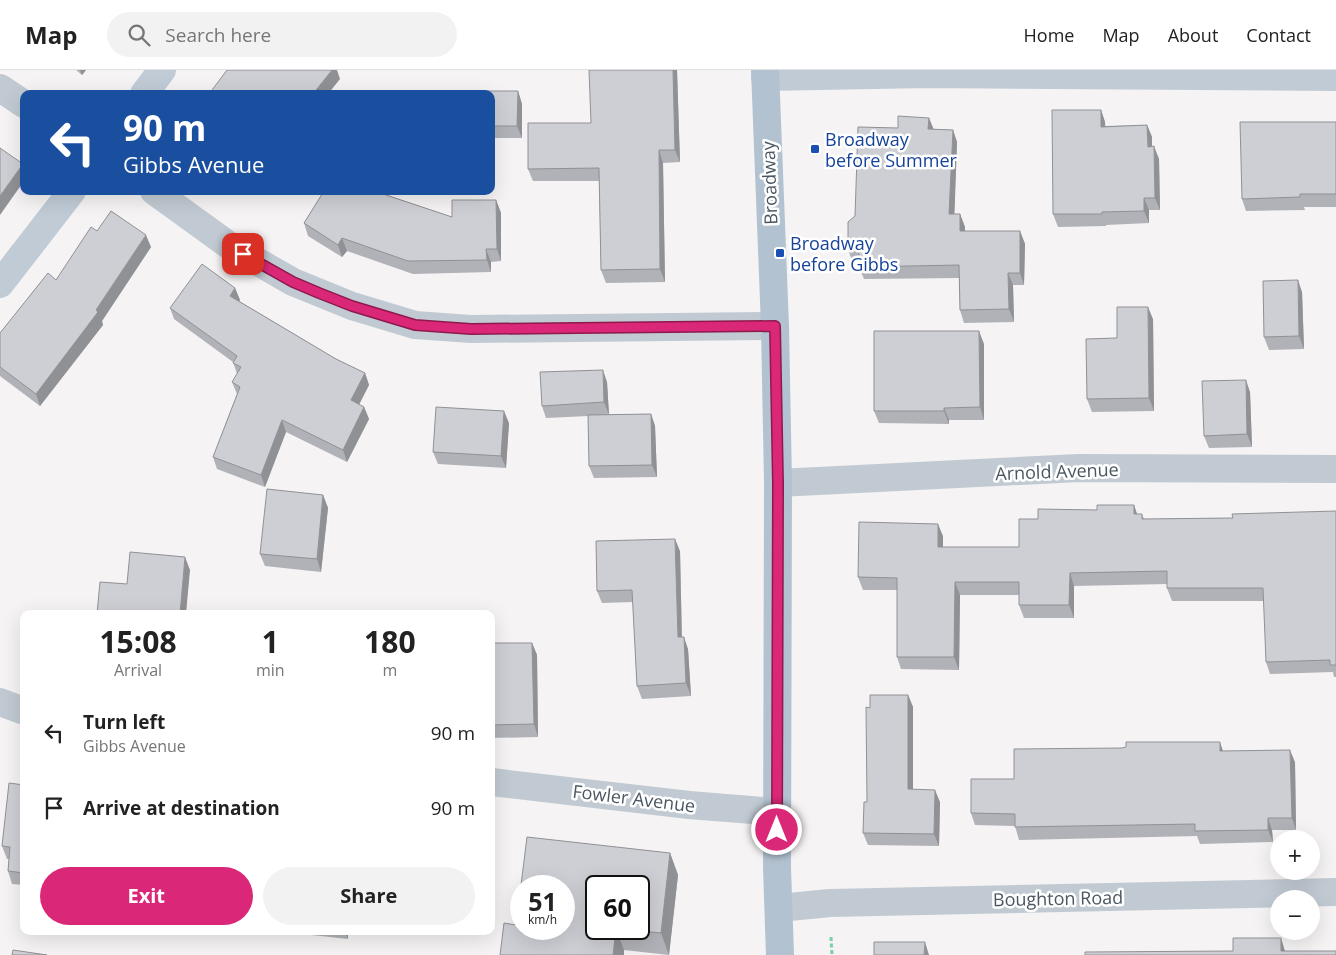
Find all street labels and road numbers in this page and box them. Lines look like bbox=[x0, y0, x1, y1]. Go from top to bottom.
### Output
street label: Broadway bbox=[756, 140, 782, 225]
street label: Arnold Avenue bbox=[995, 457, 1119, 485]
street label: Fowler Avenue bbox=[571, 779, 697, 817]
street label: Boughton Road bbox=[993, 885, 1123, 911]

